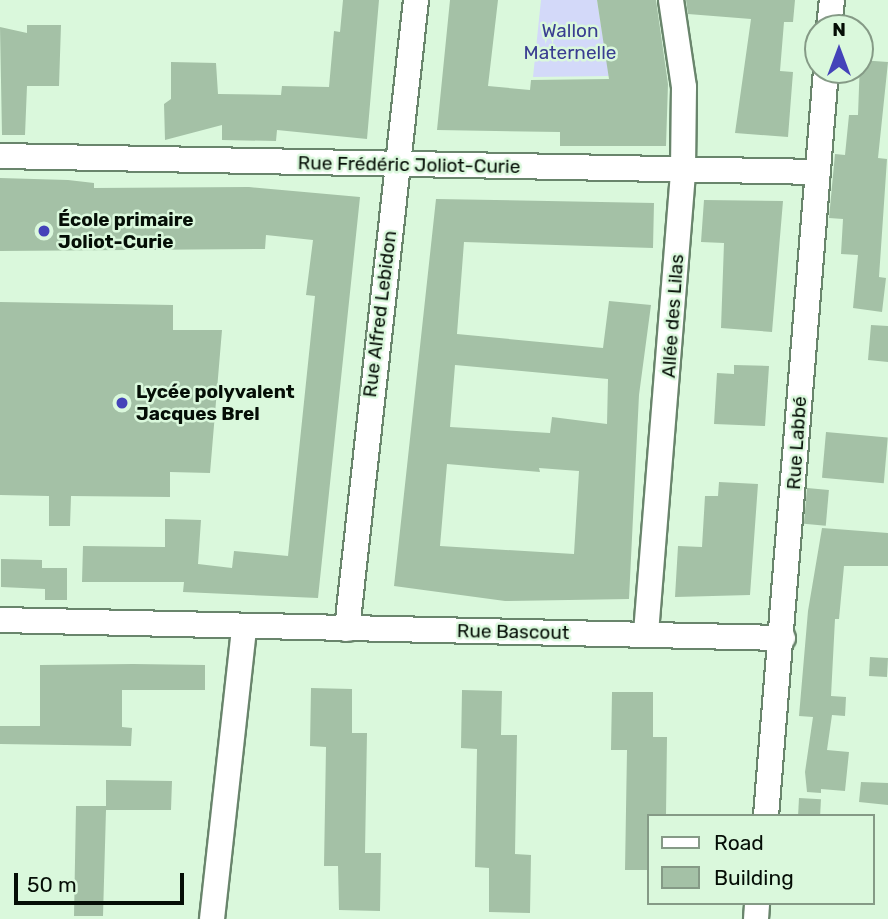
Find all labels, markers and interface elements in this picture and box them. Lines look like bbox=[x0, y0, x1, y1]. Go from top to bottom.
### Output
north arrow bbox=[804, 14, 874, 84]
text: N bbox=[832, 18, 846, 41]
park label: Wallon Maternelle bbox=[524, 20, 616, 64]
street label: Rue Frédéric Joliot-Curie bbox=[298, 152, 520, 178]
place label: École primaire Joliot-Curie bbox=[58, 209, 194, 253]
marker: École primaire Joliot-Curie bbox=[36, 223, 52, 239]
street label: Rue Alfred Lebidon bbox=[358, 229, 402, 399]
street label: Allée des Lilas bbox=[657, 253, 689, 379]
place label: Lycée polyvalent Jacques Brel bbox=[136, 381, 295, 425]
marker: Lycée polyvalent Jacques Brel bbox=[114, 395, 130, 411]
street label: Rue Labbé bbox=[782, 396, 812, 490]
street label: Rue Bascout bbox=[457, 620, 569, 644]
legend bbox=[646, 814, 874, 905]
text: Road bbox=[714, 830, 764, 855]
scale bar bbox=[18, 860, 187, 904]
text: Building bbox=[714, 865, 794, 890]
text: 50 m bbox=[27, 872, 77, 897]

